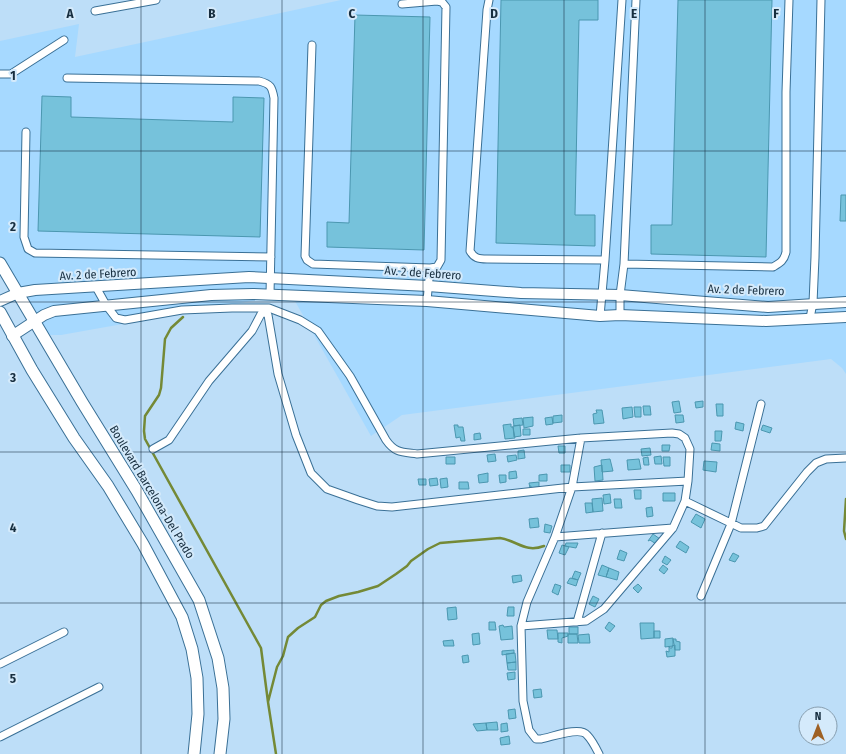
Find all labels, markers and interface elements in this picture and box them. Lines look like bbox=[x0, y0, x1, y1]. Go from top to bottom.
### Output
text: A bbox=[65, 6, 74, 21]
text: B bbox=[208, 6, 216, 21]
text: C bbox=[349, 6, 356, 21]
text: D bbox=[490, 6, 498, 21]
text: E bbox=[631, 6, 637, 21]
text: F bbox=[773, 6, 779, 21]
text: 1 bbox=[10, 68, 16, 83]
text: 2 bbox=[9, 219, 16, 234]
street label: Av. 2 de Febrero bbox=[384, 263, 462, 283]
street label: Av. 2 de Febrero bbox=[59, 265, 137, 283]
street label: Av. 2 de Febrero bbox=[707, 282, 785, 298]
text: 3 bbox=[9, 370, 16, 385]
street label: Boulevard Barcelona-Del Prado bbox=[107, 423, 197, 561]
text: 4 bbox=[10, 520, 17, 535]
text: 5 bbox=[10, 671, 16, 686]
north arrow bbox=[798, 706, 838, 746]
text: N bbox=[815, 710, 821, 723]

